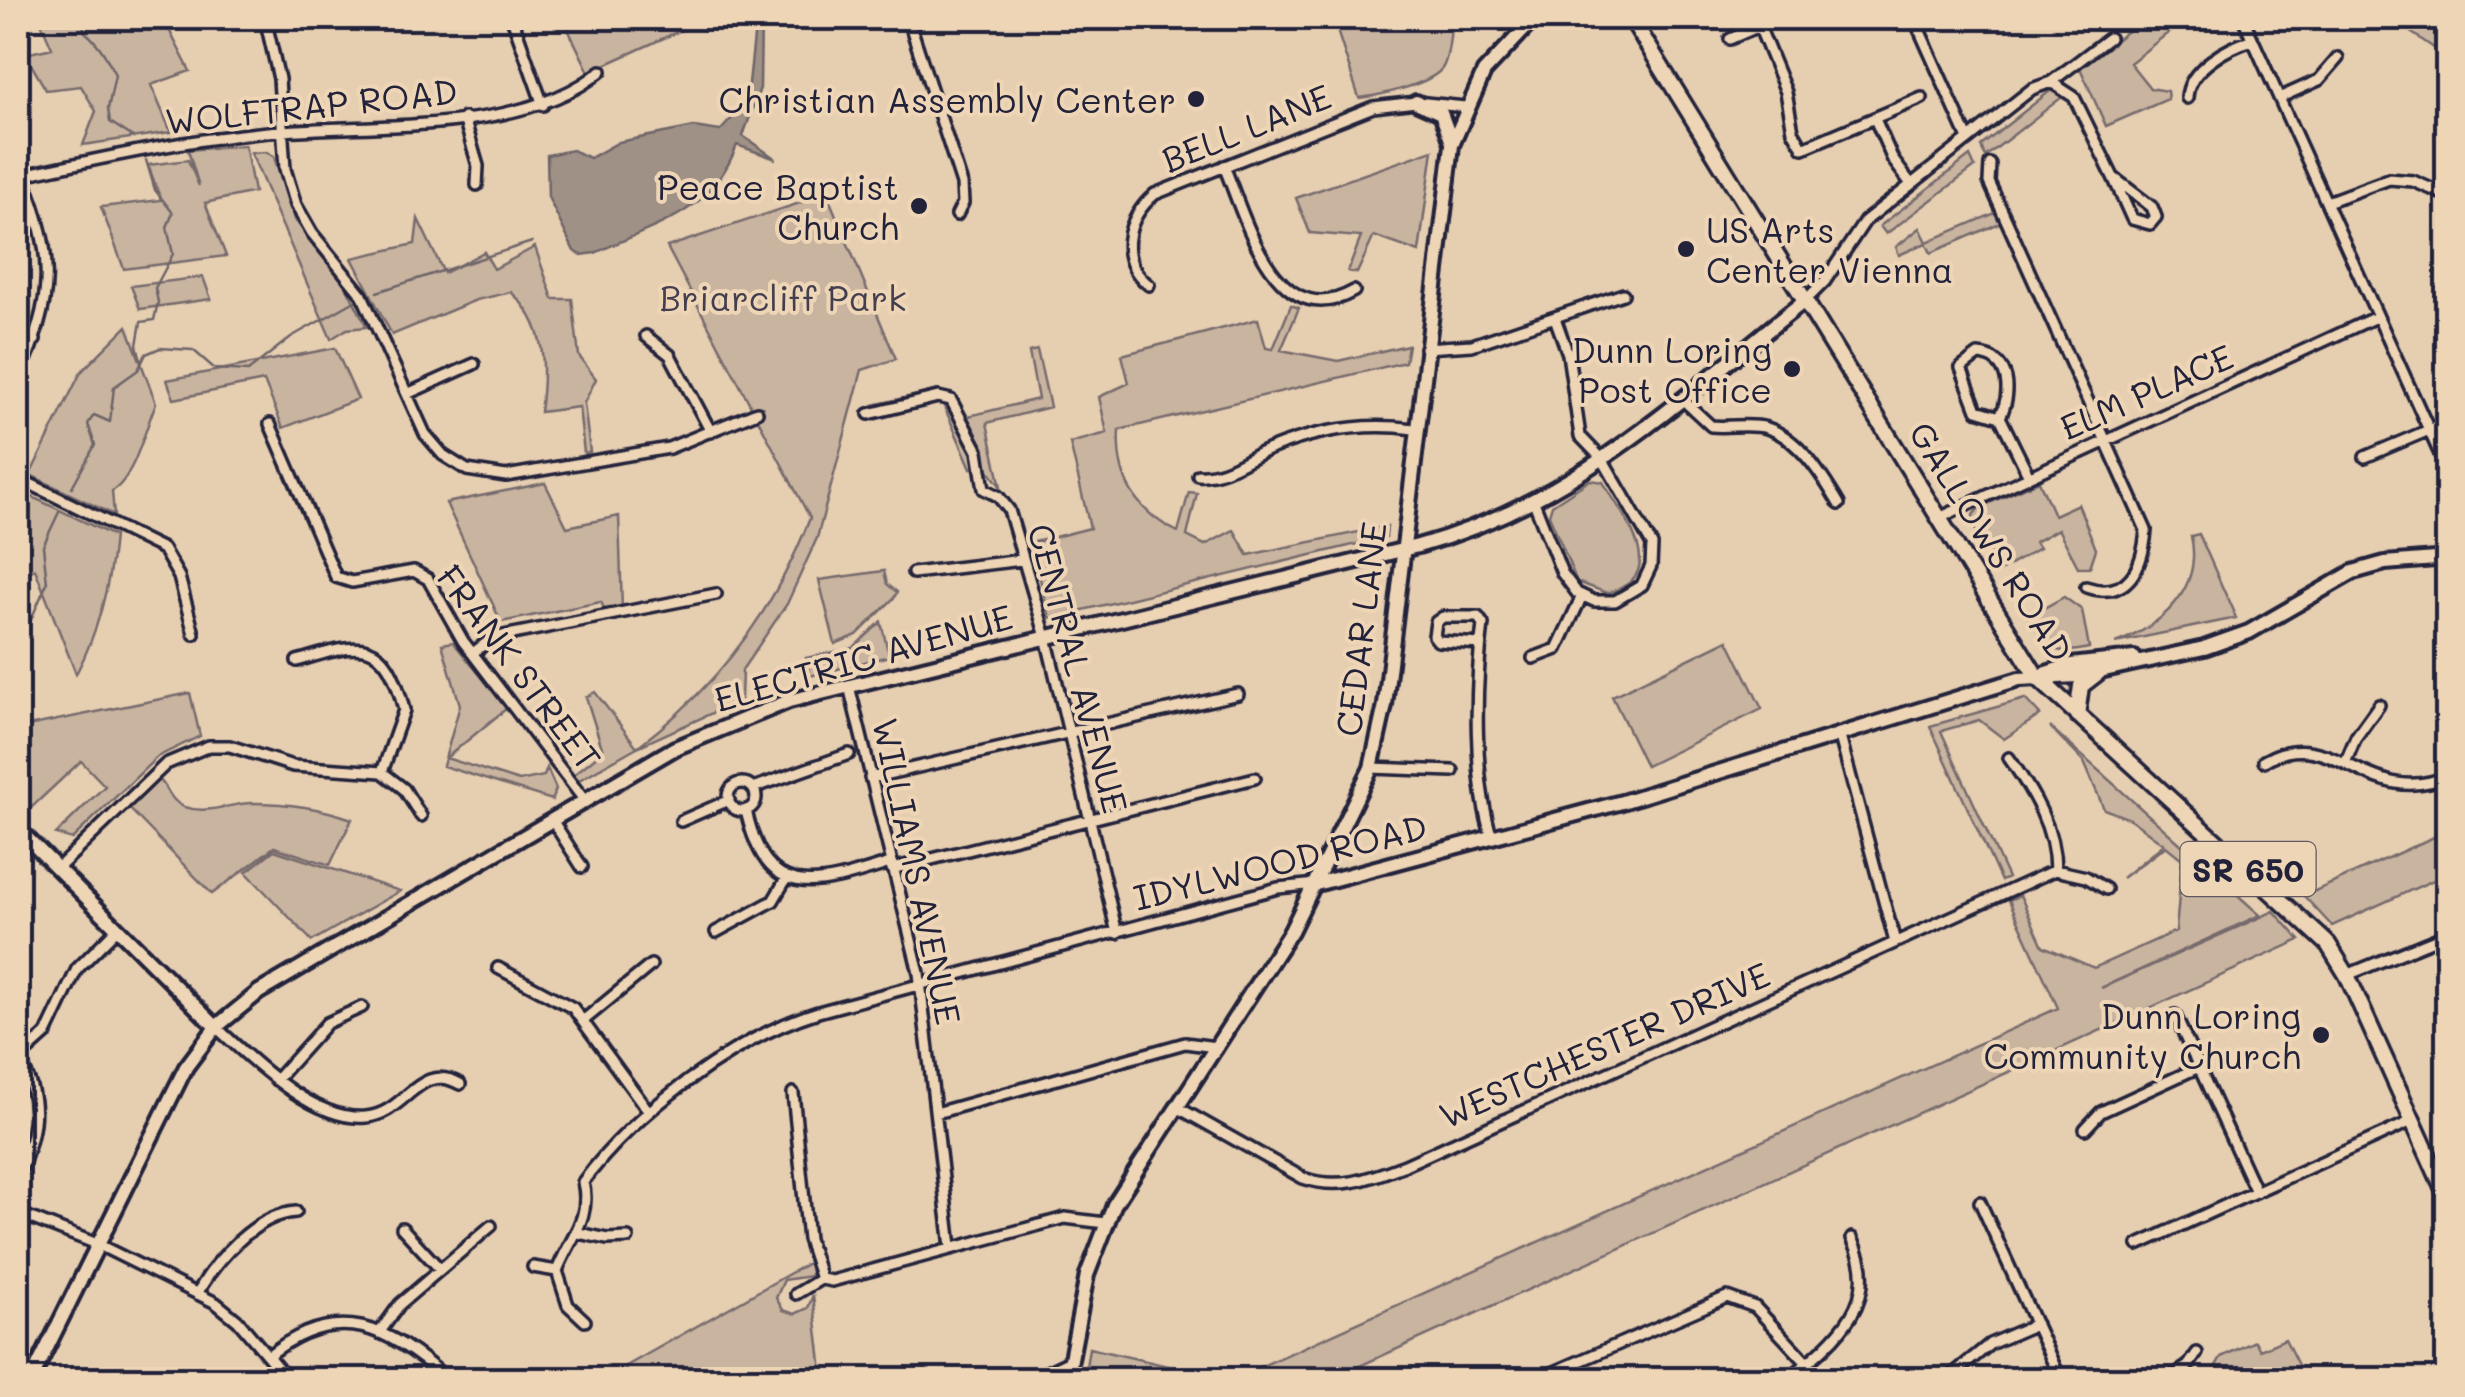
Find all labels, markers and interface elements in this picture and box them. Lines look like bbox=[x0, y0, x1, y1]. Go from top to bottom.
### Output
street label: WOLFTRAP ROAD bbox=[163, 67, 459, 143]
street label: BELL LANE bbox=[1155, 72, 1337, 182]
place label: Christian Assembly Center bbox=[718, 76, 1176, 122]
marker: Christian Assembly Center bbox=[1185, 88, 1207, 110]
place label: Peace Baptist Church bbox=[657, 163, 899, 249]
marker: Peace Baptist Church bbox=[908, 195, 930, 217]
place label: US Arts Center Vienna bbox=[1706, 206, 1953, 292]
marker: US Arts Center Vienna bbox=[1675, 238, 1697, 260]
park label: Briarcliff Park bbox=[659, 274, 907, 320]
place label: Dunn Loring Post Office bbox=[1572, 326, 1772, 412]
street label: ELM PLACE bbox=[2052, 332, 2240, 450]
marker: Dunn Loring Post Office bbox=[1781, 358, 1803, 380]
street label: GALLOWS ROAD bbox=[1900, 412, 2084, 670]
street label: CENTRAL AVENUE bbox=[1018, 518, 1140, 818]
street label: CEDAR LANE bbox=[1324, 519, 1396, 739]
street label: FRANK STREET bbox=[428, 555, 612, 779]
street label: ELECTRIC AVENUE bbox=[709, 592, 1017, 722]
street label: WILLIAMS AVENUE bbox=[863, 714, 973, 1028]
street label: IDYLWOOD ROAD bbox=[1129, 802, 1431, 920]
road number: SR 650 bbox=[2180, 842, 2316, 896]
street label: WESTCHESTER DRIVE bbox=[1431, 950, 1777, 1138]
place label: Dunn Loring Community Church bbox=[1984, 992, 2301, 1078]
marker: Dunn Loring Community Church bbox=[2310, 1024, 2332, 1046]

